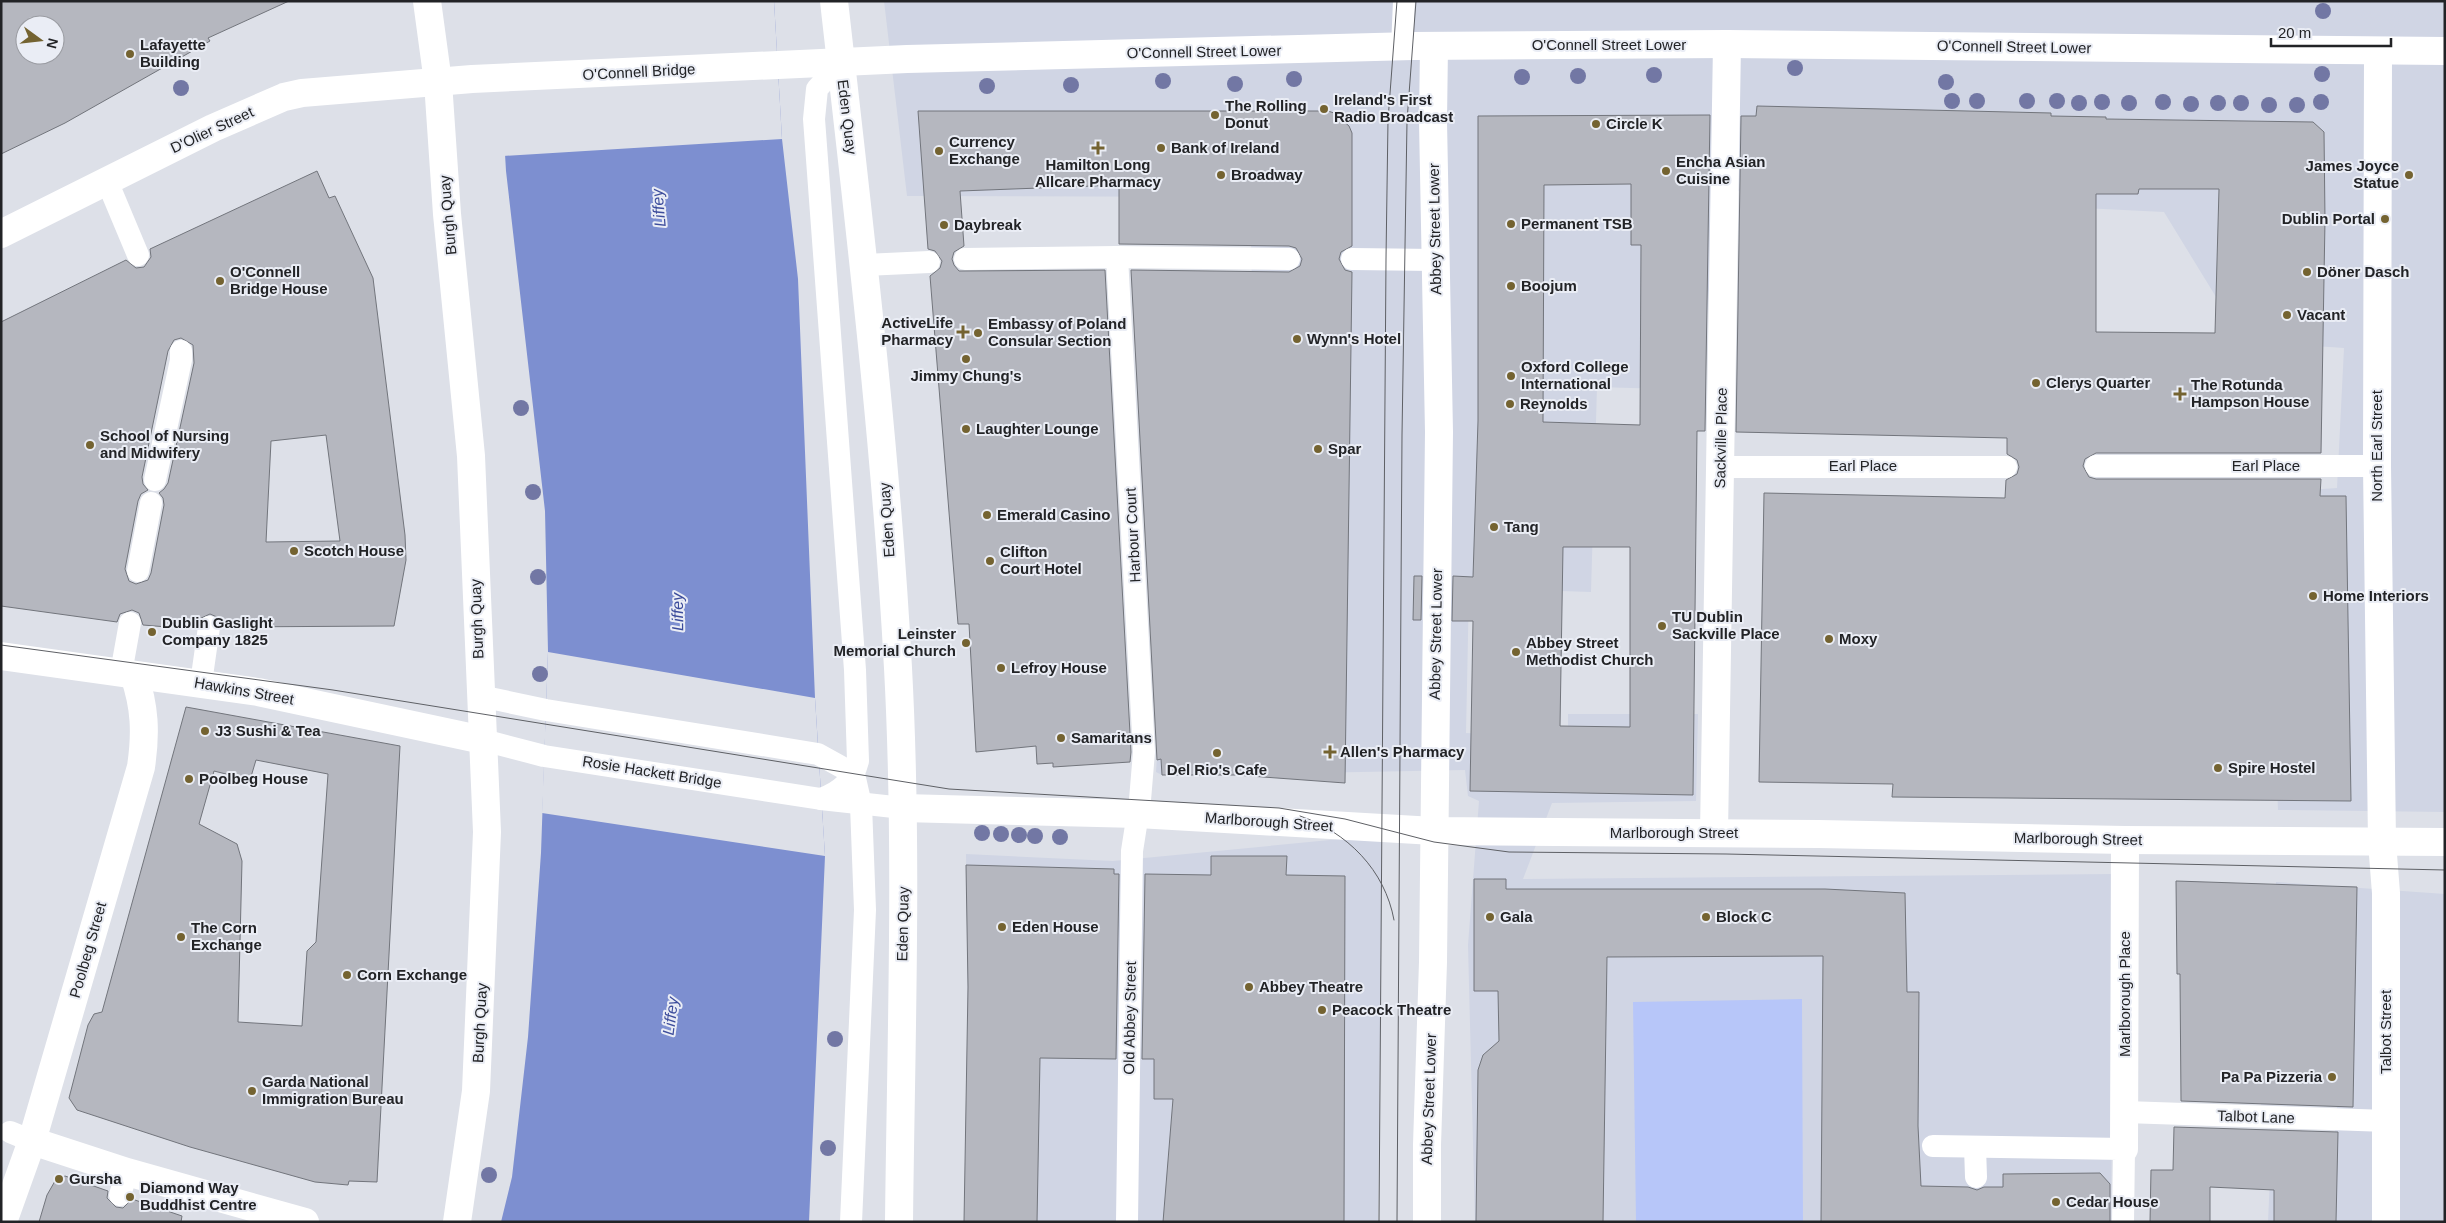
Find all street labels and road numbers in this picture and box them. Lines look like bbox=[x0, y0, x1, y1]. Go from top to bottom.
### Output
street label: O'Connell Street Lower bbox=[1532, 36, 1686, 53]
street label: O'Connell Street Lower bbox=[1937, 37, 2091, 56]
street label: O'Connell Street Lower bbox=[1127, 42, 1281, 61]
street label: O'Connell Bridge bbox=[582, 60, 696, 83]
street label: Eden Quay bbox=[834, 79, 861, 156]
street label: D'Olier Street bbox=[168, 103, 257, 156]
street label: Abbey Street Lower bbox=[1425, 163, 1444, 295]
street label: Burgh Quay bbox=[436, 174, 459, 256]
street label: Sackville Place bbox=[1711, 387, 1730, 489]
street label: North Earl Street bbox=[2368, 389, 2385, 502]
street label: Earl Place bbox=[1829, 457, 1897, 474]
street label: Earl Place bbox=[2232, 457, 2300, 474]
street label: Eden Quay bbox=[875, 482, 898, 558]
street label: Harbour Court bbox=[1121, 486, 1143, 583]
street label: Abbey Street Lower bbox=[1426, 568, 1445, 700]
street label: Burgh Quay bbox=[467, 578, 486, 659]
street label: Hawkins Street bbox=[193, 673, 296, 708]
street label: Rosie Hackett Bridge bbox=[581, 752, 723, 791]
street label: Marlborough Street bbox=[1204, 809, 1334, 835]
street label: Marlborough Street bbox=[1610, 824, 1739, 841]
street label: Marlborough Street bbox=[2014, 829, 2143, 848]
street label: Eden Quay bbox=[893, 886, 912, 962]
street label: Poolbeg Street bbox=[66, 899, 110, 1000]
street label: Marlborough Place bbox=[2116, 931, 2133, 1057]
street label: Old Abbey Street bbox=[1120, 960, 1139, 1075]
street label: Burgh Quay bbox=[469, 982, 490, 1063]
street label: Talbot Street bbox=[2377, 989, 2394, 1074]
street label: Abbey Street Lower bbox=[1418, 1033, 1439, 1165]
street label: Talbot Lane bbox=[2217, 1107, 2295, 1126]

